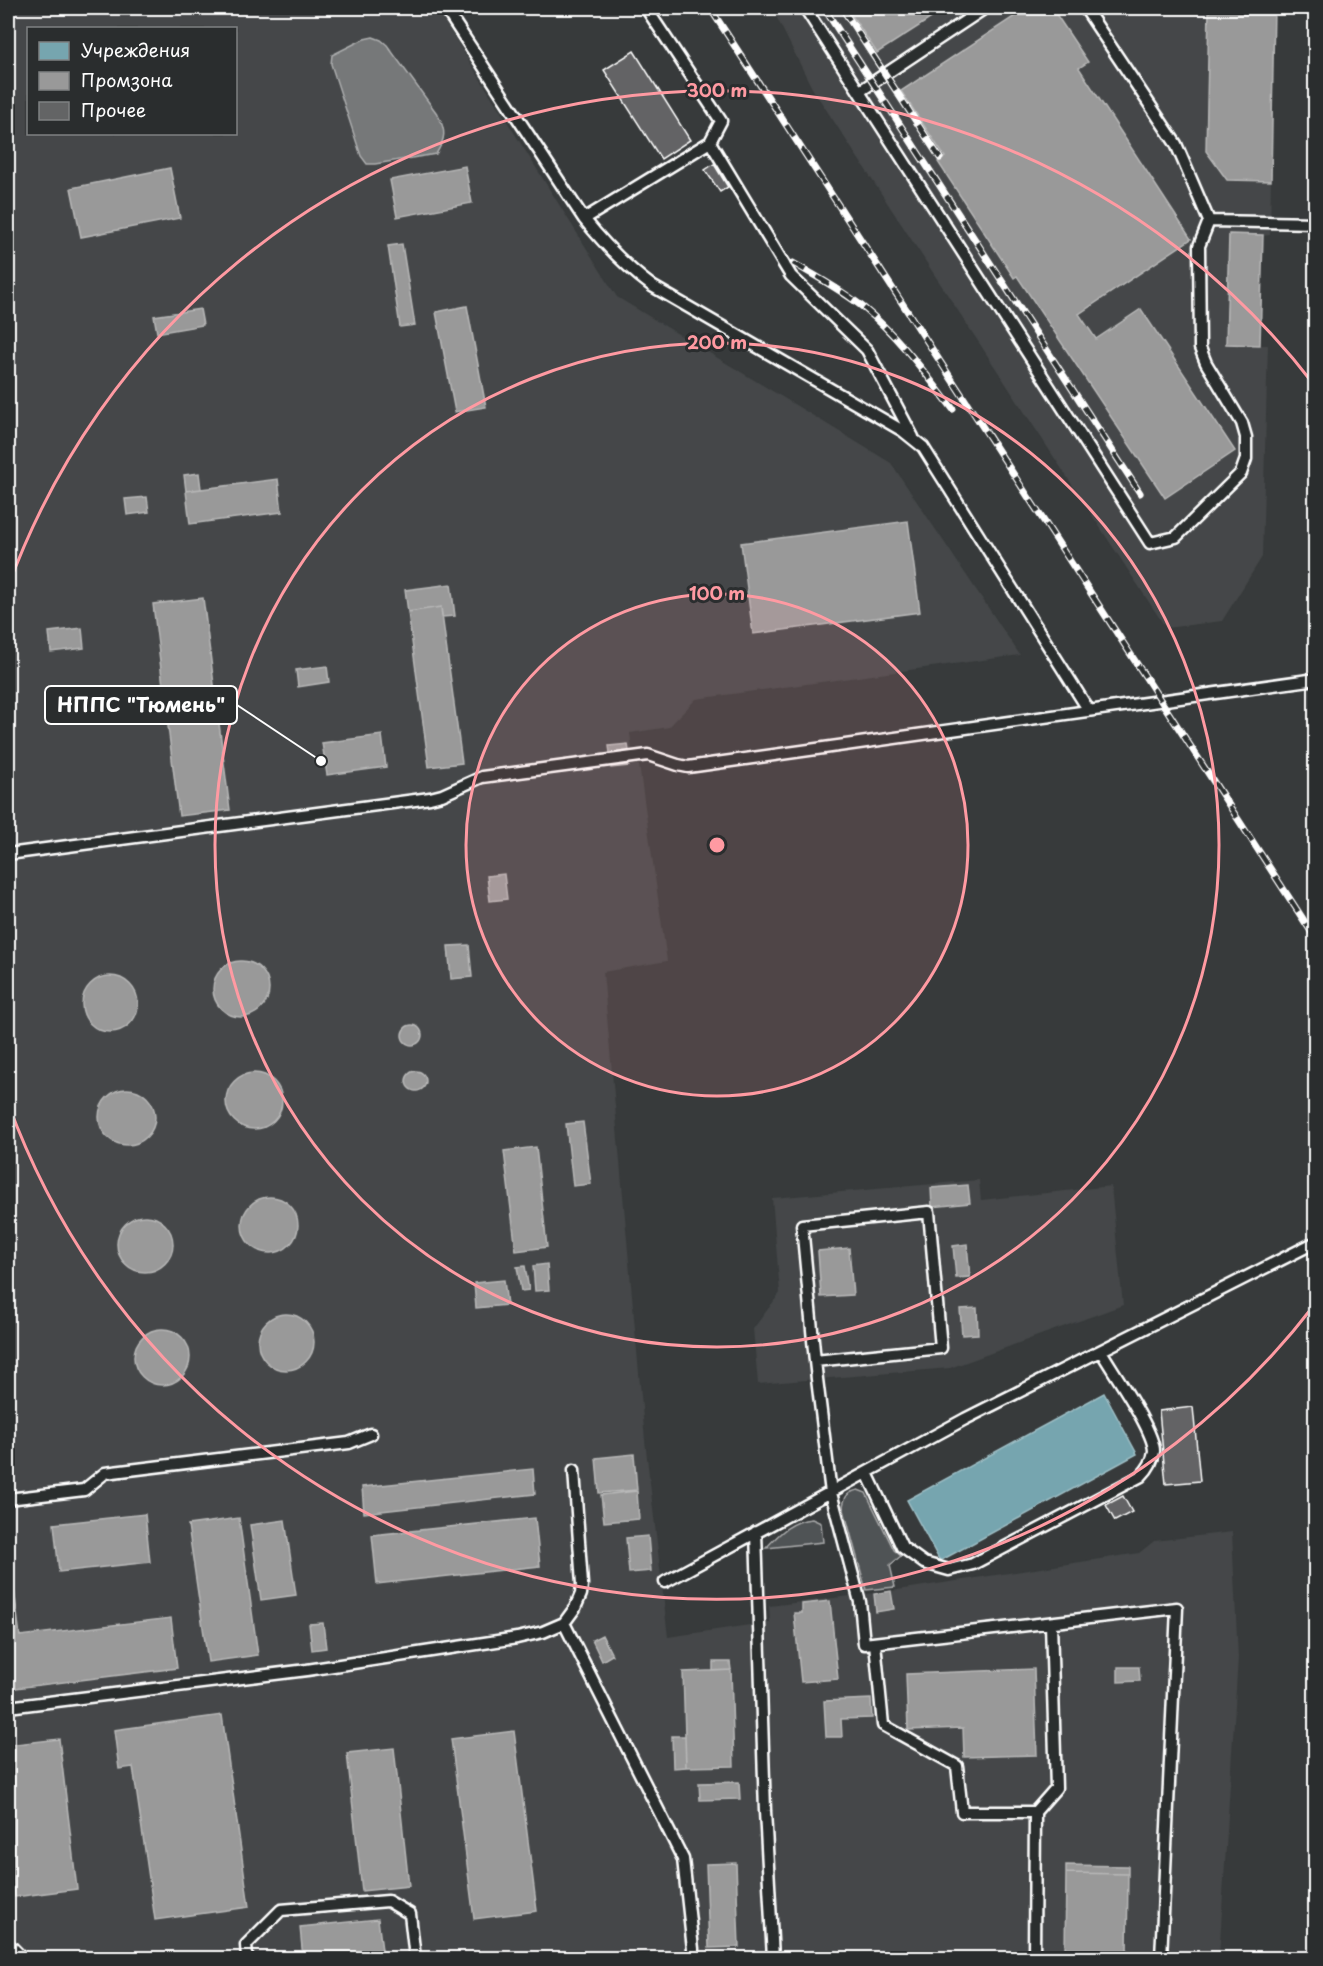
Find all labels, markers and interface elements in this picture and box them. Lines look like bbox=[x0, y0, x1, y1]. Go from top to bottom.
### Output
legend bbox=[27, 27, 237, 135]
text: Учреждения bbox=[81, 36, 190, 63]
text: Промзона bbox=[81, 66, 173, 93]
text: 300 m bbox=[687, 76, 747, 103]
text: Прочее bbox=[81, 96, 146, 123]
text: 200 m bbox=[687, 328, 747, 355]
text: 100 m bbox=[689, 579, 745, 606]
callout: НППС "Тюмень" bbox=[45, 686, 237, 724]
text: НППС "Тюмень" bbox=[57, 689, 225, 719]
centre of rings bbox=[707, 835, 727, 855]

